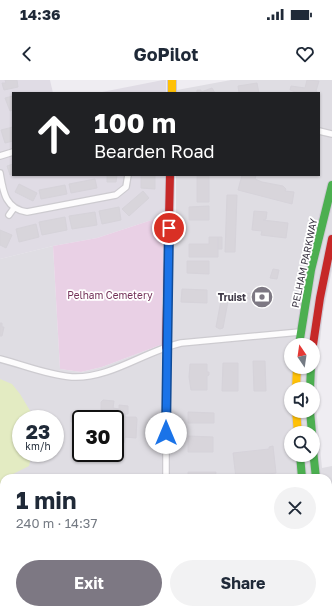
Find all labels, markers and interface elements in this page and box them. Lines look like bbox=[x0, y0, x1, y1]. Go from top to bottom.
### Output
text: 14:36 bbox=[20, 5, 61, 23]
icon: back bbox=[16, 43, 38, 65]
text: GoPilot bbox=[134, 43, 198, 65]
icon: heart bbox=[294, 43, 316, 65]
text: 100 m bbox=[94, 106, 176, 139]
icon: ahead bbox=[28, 108, 80, 160]
text: Bearden Road bbox=[94, 140, 215, 162]
pin bbox=[152, 211, 186, 245]
icon: arrive bbox=[158, 217, 180, 239]
street label: PELHAM PARKWAY bbox=[289, 217, 319, 309]
bank icon: Truist bbox=[249, 284, 275, 310]
park label: Pelham Cemetery bbox=[67, 289, 153, 301]
place label: Truist bbox=[218, 291, 246, 303]
north arrow bbox=[284, 338, 320, 374]
map controls bbox=[284, 338, 320, 462]
button: sound bbox=[284, 382, 320, 418]
speed limit sign: 30 bbox=[72, 410, 124, 462]
position arrow bbox=[145, 412, 187, 454]
text: 23 bbox=[26, 419, 50, 443]
button: search bbox=[284, 426, 320, 462]
text: km/h bbox=[25, 440, 51, 452]
text: 1 min bbox=[16, 485, 76, 514]
button: close bbox=[274, 487, 316, 529]
text: 240 m · 14:37 bbox=[16, 515, 97, 531]
button: Exit bbox=[16, 560, 162, 606]
button: Share bbox=[170, 560, 316, 606]

